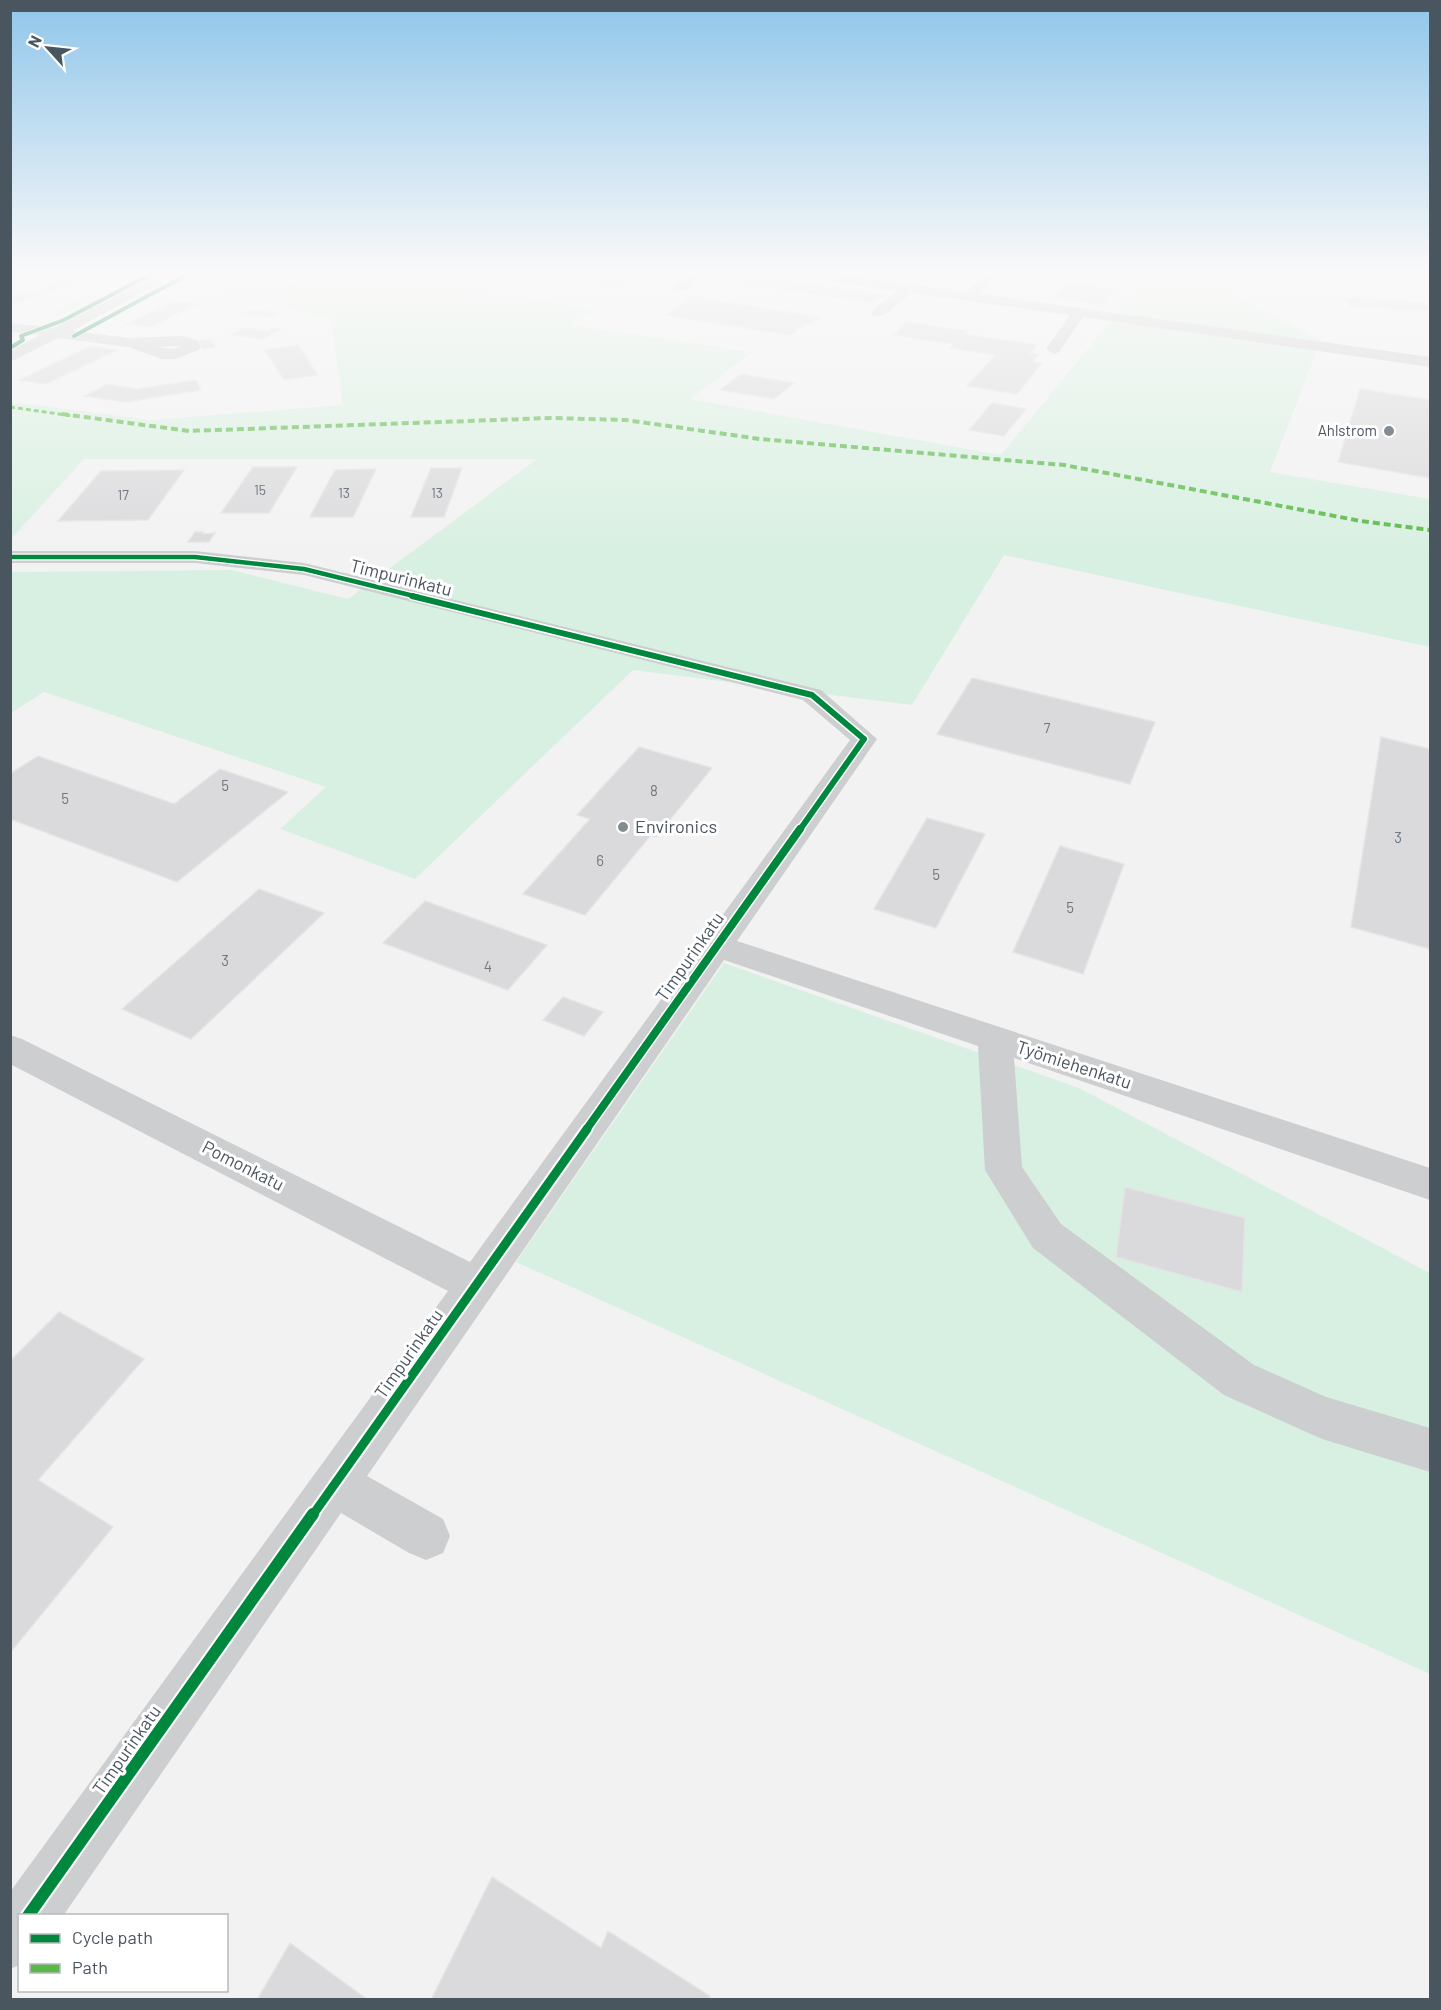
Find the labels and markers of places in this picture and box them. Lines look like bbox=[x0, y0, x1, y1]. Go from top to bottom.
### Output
place label: Ahlstrom bbox=[1318, 421, 1377, 439]
marker: Ahlstrom bbox=[1382, 424, 1396, 438]
place label: Environics bbox=[635, 815, 717, 837]
marker: Environics bbox=[616, 820, 630, 834]

